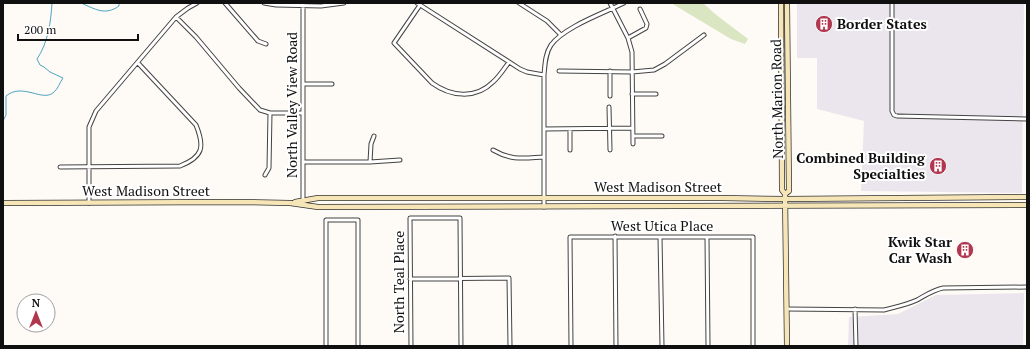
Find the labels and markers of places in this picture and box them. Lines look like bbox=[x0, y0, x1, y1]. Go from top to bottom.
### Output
building icon: Border States bbox=[814, 14, 834, 34]
place label: Border States bbox=[837, 14, 927, 33]
place label: Combined Building Specialties bbox=[796, 148, 926, 183]
building icon: Combined Building Specialties bbox=[928, 156, 948, 176]
place label: Kwik Star Car Wash bbox=[888, 232, 952, 267]
building icon: Kwik Star Car Wash bbox=[955, 240, 975, 260]

